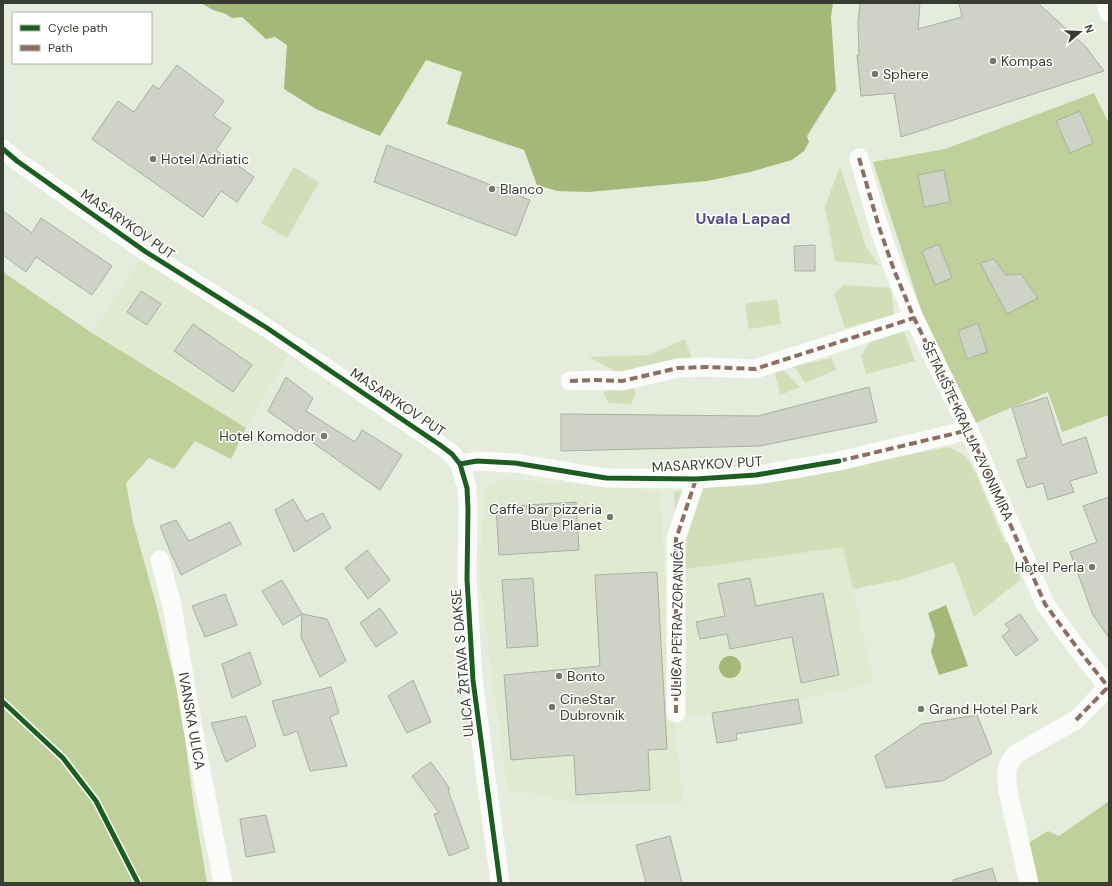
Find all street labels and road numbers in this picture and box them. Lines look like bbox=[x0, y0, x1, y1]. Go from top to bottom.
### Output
street label: MASARYKOV PUT bbox=[77, 185, 179, 263]
street label: ŠETALIŠTE KRALJA ZVONIMIRA bbox=[918, 338, 1018, 524]
street label: MASARYKOV PUT bbox=[347, 364, 449, 441]
street label: MASARYKOV PUT bbox=[651, 452, 763, 476]
street label: ULICA PETRA ZORANIĆA bbox=[667, 541, 687, 697]
street label: ULICA ŽRTAVA S DAKSE bbox=[447, 588, 477, 738]
street label: IVANSKA ULICA bbox=[175, 671, 209, 771]

